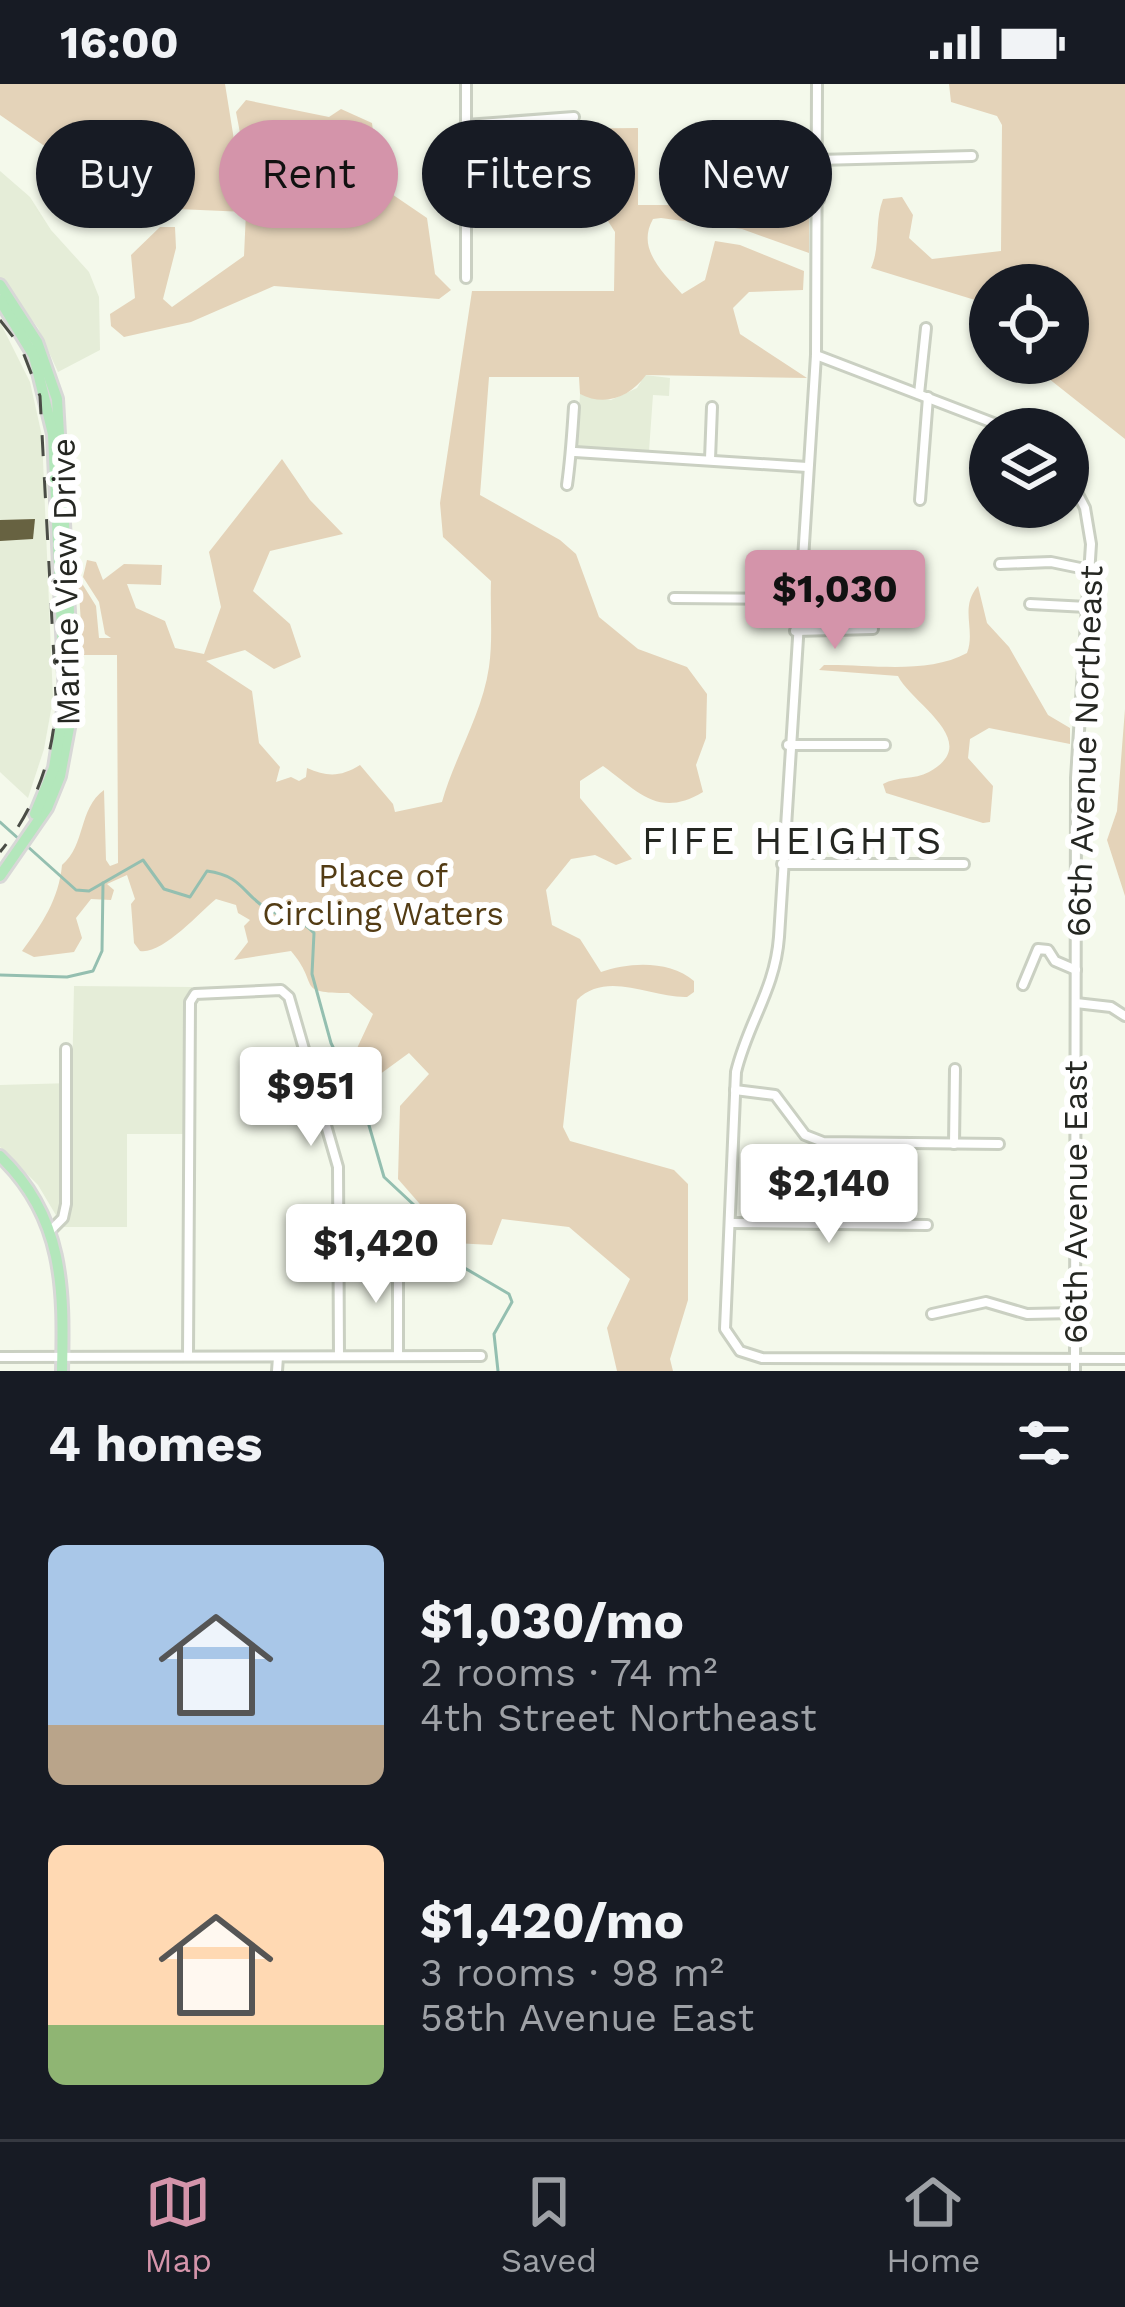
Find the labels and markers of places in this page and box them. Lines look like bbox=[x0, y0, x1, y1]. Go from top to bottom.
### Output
pin: $1,030 bbox=[737, 550, 933, 652]
pin: $951 bbox=[240, 1047, 382, 1149]
pin: $2,140 bbox=[731, 1144, 927, 1246]
pin: $1,420 bbox=[278, 1204, 474, 1306]

